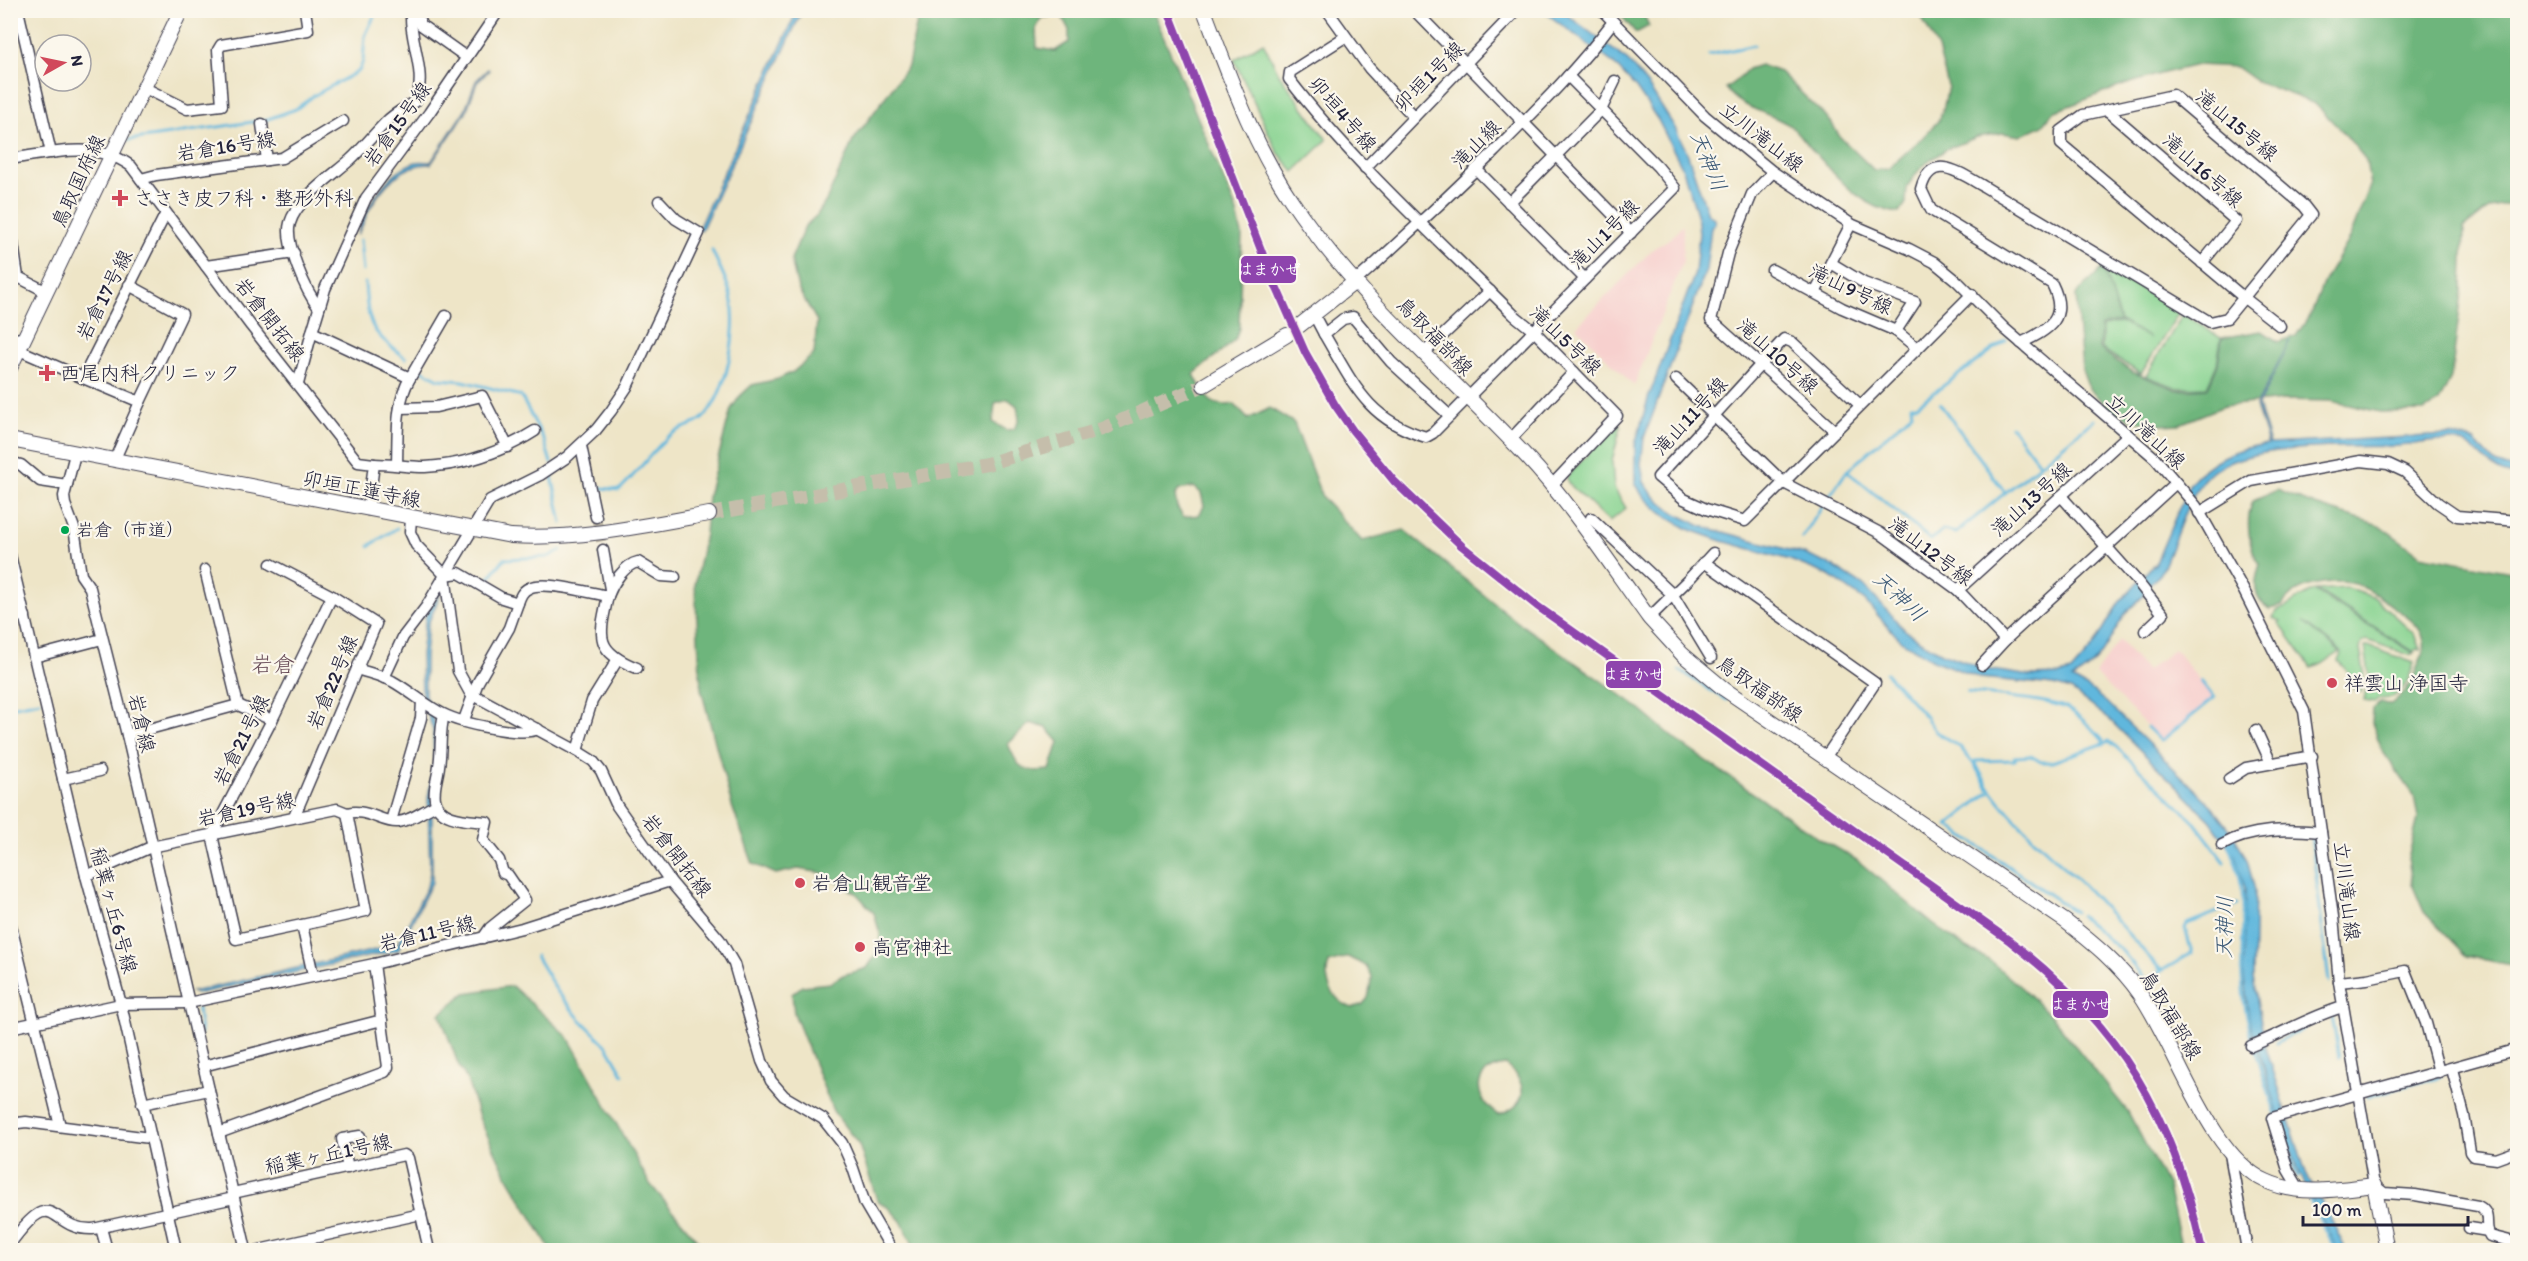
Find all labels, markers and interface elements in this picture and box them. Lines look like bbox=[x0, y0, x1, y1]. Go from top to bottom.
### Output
north arrow bbox=[33, 33, 93, 93]
street label: 卯垣1号線 bbox=[1389, 36, 1469, 116]
text: N bbox=[67, 54, 88, 68]
street label: 卯垣4号線 bbox=[1304, 71, 1382, 157]
street label: 岩倉15号線 bbox=[358, 77, 436, 171]
street label: 滝山15号線 bbox=[2191, 84, 2283, 166]
street label: 立川滝山線 bbox=[1715, 97, 1809, 177]
street label: 滝山線 bbox=[1446, 114, 1506, 174]
street label: 岩倉16号線 bbox=[175, 126, 277, 166]
water label: 天神川 bbox=[1686, 127, 1732, 195]
street label: 滝山16号線 bbox=[2158, 128, 2248, 212]
street label: 鳥取国府線 bbox=[46, 131, 110, 231]
place label: ささき皮フ科・整形外科 bbox=[134, 186, 354, 210]
marker: ささき皮フ科・整形外科 bbox=[111, 189, 129, 207]
street label: 滝山1号線 bbox=[1564, 194, 1644, 274]
street label: 岩倉17号線 bbox=[71, 245, 137, 345]
line badge: はまかぜ bbox=[1240, 255, 1297, 284]
street label: 滝山9号線 bbox=[1805, 258, 1897, 320]
text: はまかぜ bbox=[1237, 260, 1301, 279]
street label: 岩倉開拓線 bbox=[230, 272, 310, 366]
street label: 鳥取福部線 bbox=[1392, 292, 1478, 380]
street label: 滝山5号線 bbox=[1525, 300, 1607, 380]
street label: 滝山10号線 bbox=[1732, 313, 1824, 399]
place label: 西尾内科クリニック bbox=[60, 361, 240, 385]
marker: 西尾内科クリニック bbox=[38, 364, 56, 382]
street label: 滝山11号線 bbox=[1648, 372, 1732, 460]
street label: 立川滝山線 bbox=[2101, 388, 2191, 474]
street label: 滝山13号線 bbox=[1986, 457, 2076, 541]
street label: 卯垣正蓮寺線 bbox=[301, 466, 423, 512]
street label: 滝山12号線 bbox=[1884, 511, 1978, 591]
place label: 岩倉（市道） bbox=[76, 519, 184, 541]
marker: 岩倉（市道） bbox=[59, 524, 71, 536]
water label: 天神川 bbox=[1868, 565, 1932, 627]
street label: 岩倉22号線 bbox=[301, 631, 363, 733]
street label: 鳥取福部線 bbox=[1712, 650, 1808, 728]
district label: 岩倉 bbox=[251, 651, 295, 678]
line badge: はまかぜ bbox=[1605, 660, 1662, 689]
text: はまかぜ bbox=[1601, 665, 1665, 684]
place label: 祥雲山 浄国寺 bbox=[2344, 671, 2469, 695]
marker: 祥雲山 浄国寺 bbox=[2325, 676, 2339, 690]
street label: 岩倉21号線 bbox=[208, 690, 274, 790]
street label: 岩倉線 bbox=[124, 691, 160, 755]
street label: 岩倉19号線 bbox=[195, 787, 297, 831]
street label: 岩倉開拓線 bbox=[637, 808, 717, 902]
street label: 立川滝山線 bbox=[2329, 840, 2365, 942]
street label: 稲葉ヶ丘6号線 bbox=[86, 844, 142, 976]
place label: 岩倉山観音堂 bbox=[812, 871, 932, 895]
marker: 岩倉山観音堂 bbox=[793, 876, 807, 890]
water label: 天神川 bbox=[2211, 895, 2237, 959]
street label: 岩倉11号線 bbox=[376, 910, 478, 956]
place label: 高宮神社 bbox=[872, 935, 952, 959]
marker: 高宮神社 bbox=[853, 940, 867, 954]
street label: 鳥取福部線 bbox=[2135, 966, 2207, 1064]
line badge: はまかぜ bbox=[2052, 990, 2109, 1019]
text: はまかぜ bbox=[2048, 995, 2112, 1014]
street label: 稲葉ヶ丘1号線 bbox=[262, 1129, 394, 1179]
scale bar bbox=[2303, 1189, 2468, 1227]
text: 100 m bbox=[2312, 1199, 2362, 1221]

